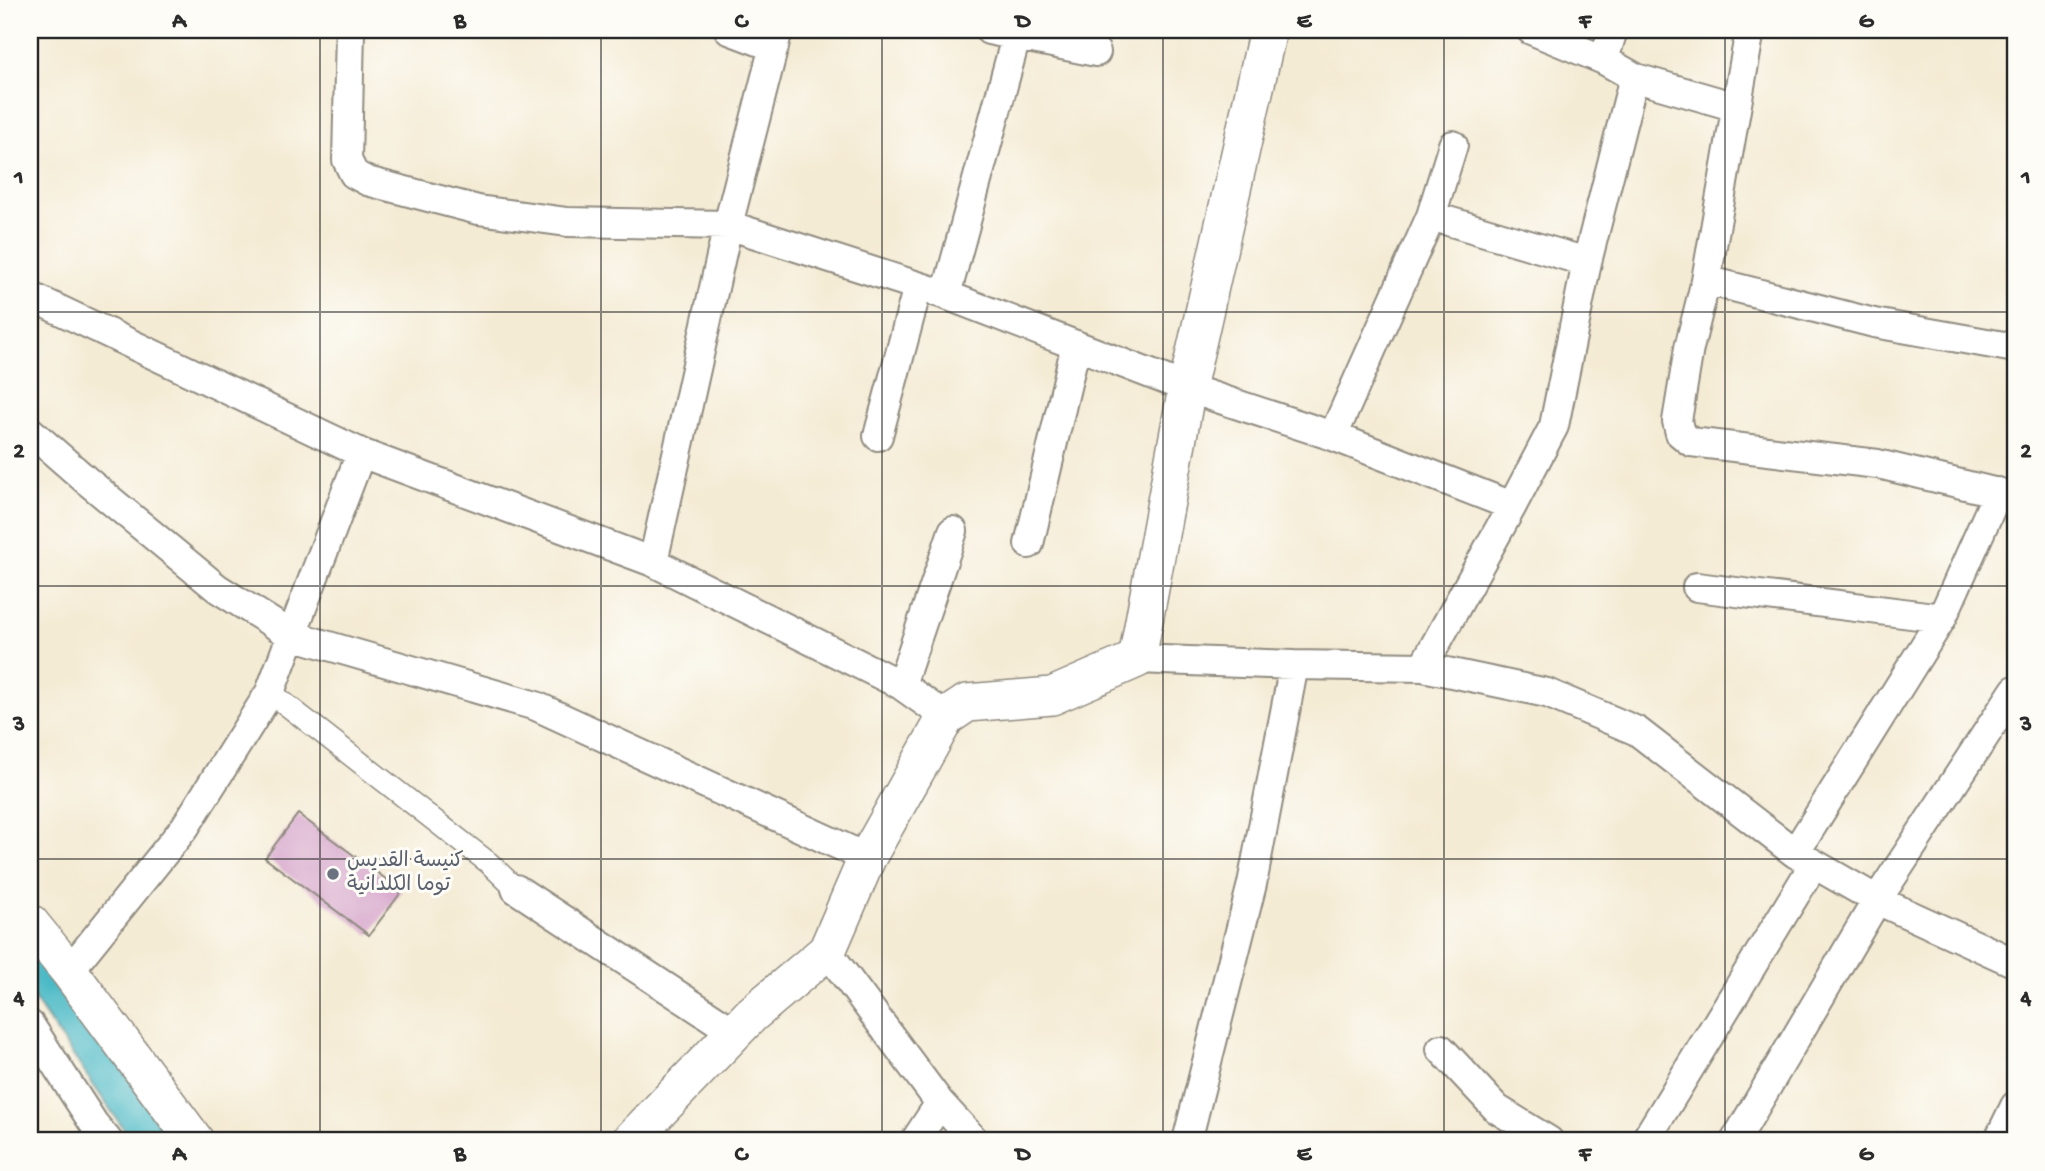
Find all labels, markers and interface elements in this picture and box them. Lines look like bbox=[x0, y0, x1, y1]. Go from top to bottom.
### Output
text: A bbox=[171, 9, 187, 36]
text: B bbox=[453, 9, 467, 36]
text: C bbox=[735, 9, 750, 36]
text: D bbox=[1014, 9, 1032, 36]
text: E bbox=[1297, 9, 1313, 36]
text: F bbox=[1578, 9, 1593, 36]
text: G bbox=[1859, 9, 1875, 36]
text: 1 bbox=[13, 165, 24, 192]
text: 1 bbox=[2020, 165, 2031, 192]
text: 2 bbox=[13, 439, 25, 466]
text: 2 bbox=[2020, 439, 2032, 466]
text: 3 bbox=[12, 712, 25, 739]
text: 3 bbox=[2019, 712, 2032, 739]
place label: كنيسة القديس توما الكلدانية bbox=[347, 850, 464, 899]
marker: كنيسة القديس توما الكلدانية bbox=[325, 866, 341, 882]
text: 4 bbox=[13, 986, 25, 1013]
text: 4 bbox=[2020, 986, 2032, 1013]
text: A bbox=[171, 1142, 187, 1169]
text: B bbox=[453, 1142, 467, 1169]
text: C bbox=[735, 1142, 750, 1169]
text: D bbox=[1014, 1142, 1032, 1169]
text: E bbox=[1297, 1142, 1313, 1169]
text: F bbox=[1578, 1142, 1593, 1169]
text: G bbox=[1859, 1142, 1875, 1169]

